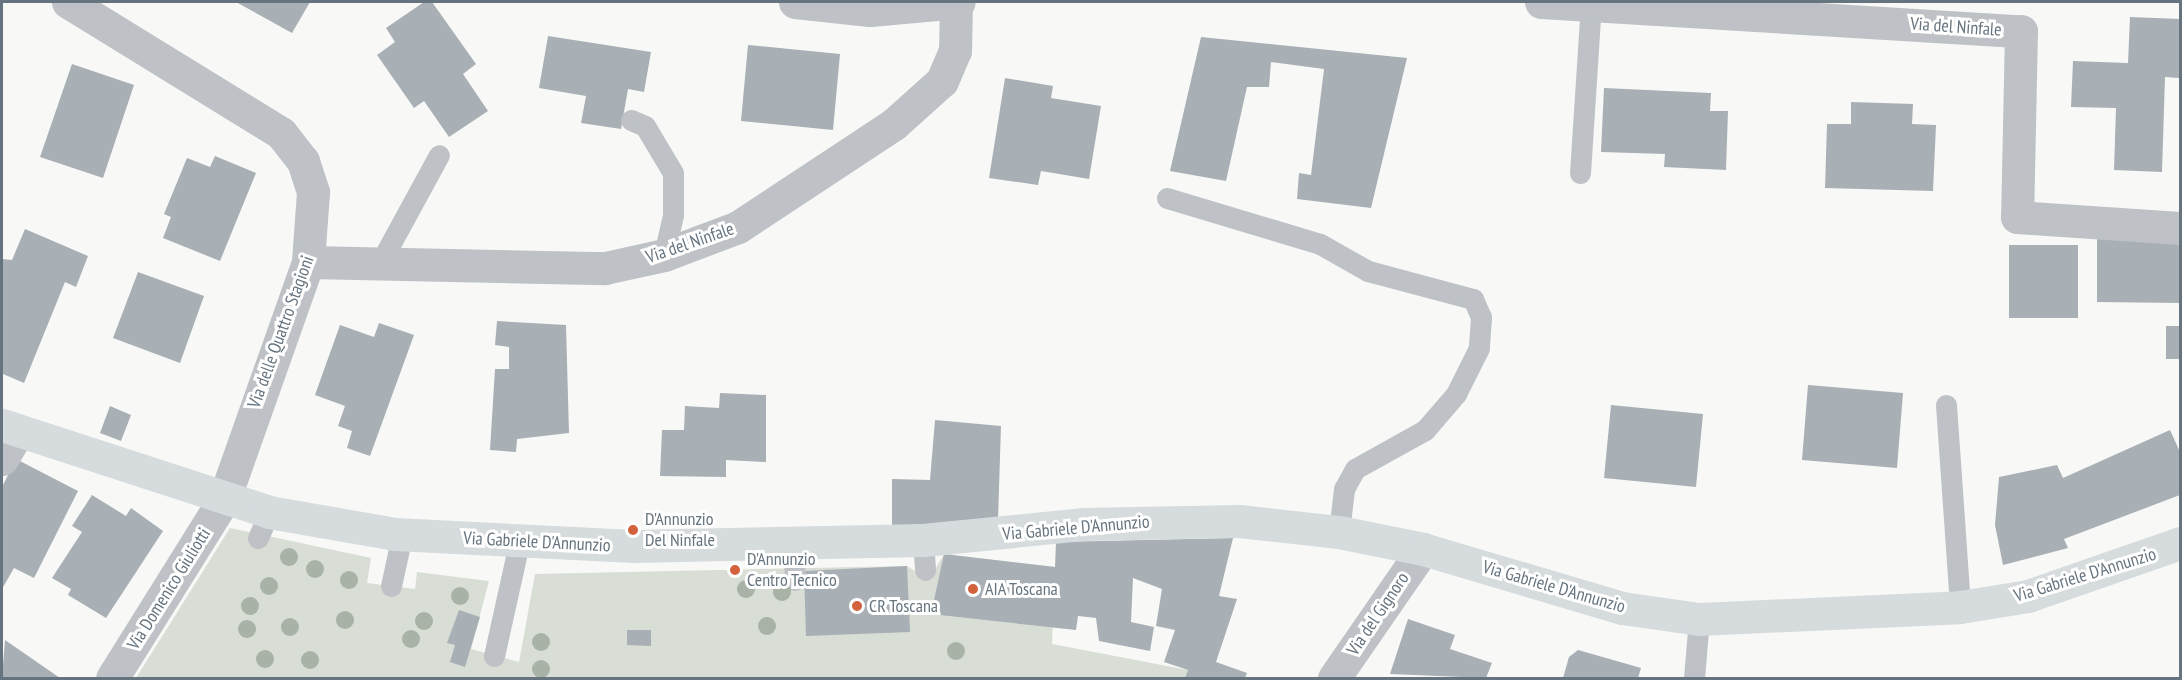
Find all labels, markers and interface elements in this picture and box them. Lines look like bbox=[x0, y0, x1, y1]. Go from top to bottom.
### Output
street label: Via del Ninfale bbox=[1910, 13, 2002, 41]
street label: Via del Ninfale bbox=[643, 218, 737, 268]
street label: Via delle Quattro Stagioni bbox=[243, 253, 319, 411]
place label: D'Annunzio Del Ninfale bbox=[645, 509, 715, 552]
street label: Via Gabriele D'Annunzio bbox=[1002, 511, 1150, 545]
marker: D'Annunzio Del Ninfale bbox=[626, 523, 640, 537]
street label: Via Domenico Giuliotti bbox=[123, 524, 215, 654]
street label: Via Gabriele D'Annunzio bbox=[463, 527, 611, 557]
street label: Via Gabriele D'Annunzio bbox=[2011, 543, 2159, 607]
place label: D'Annunzio Centro Tecnico bbox=[747, 549, 837, 592]
street label: Via Gabriele D'Annunzio bbox=[1480, 556, 1628, 618]
marker: D'Annunzio Centro Tecnico bbox=[728, 563, 742, 577]
street label: Via del Gignoro bbox=[1342, 568, 1414, 660]
place label: AIA Toscana bbox=[985, 578, 1059, 600]
marker: AIA Toscana bbox=[966, 582, 980, 596]
place label: CR Toscana bbox=[869, 595, 938, 617]
marker: CR Toscana bbox=[850, 599, 864, 613]

